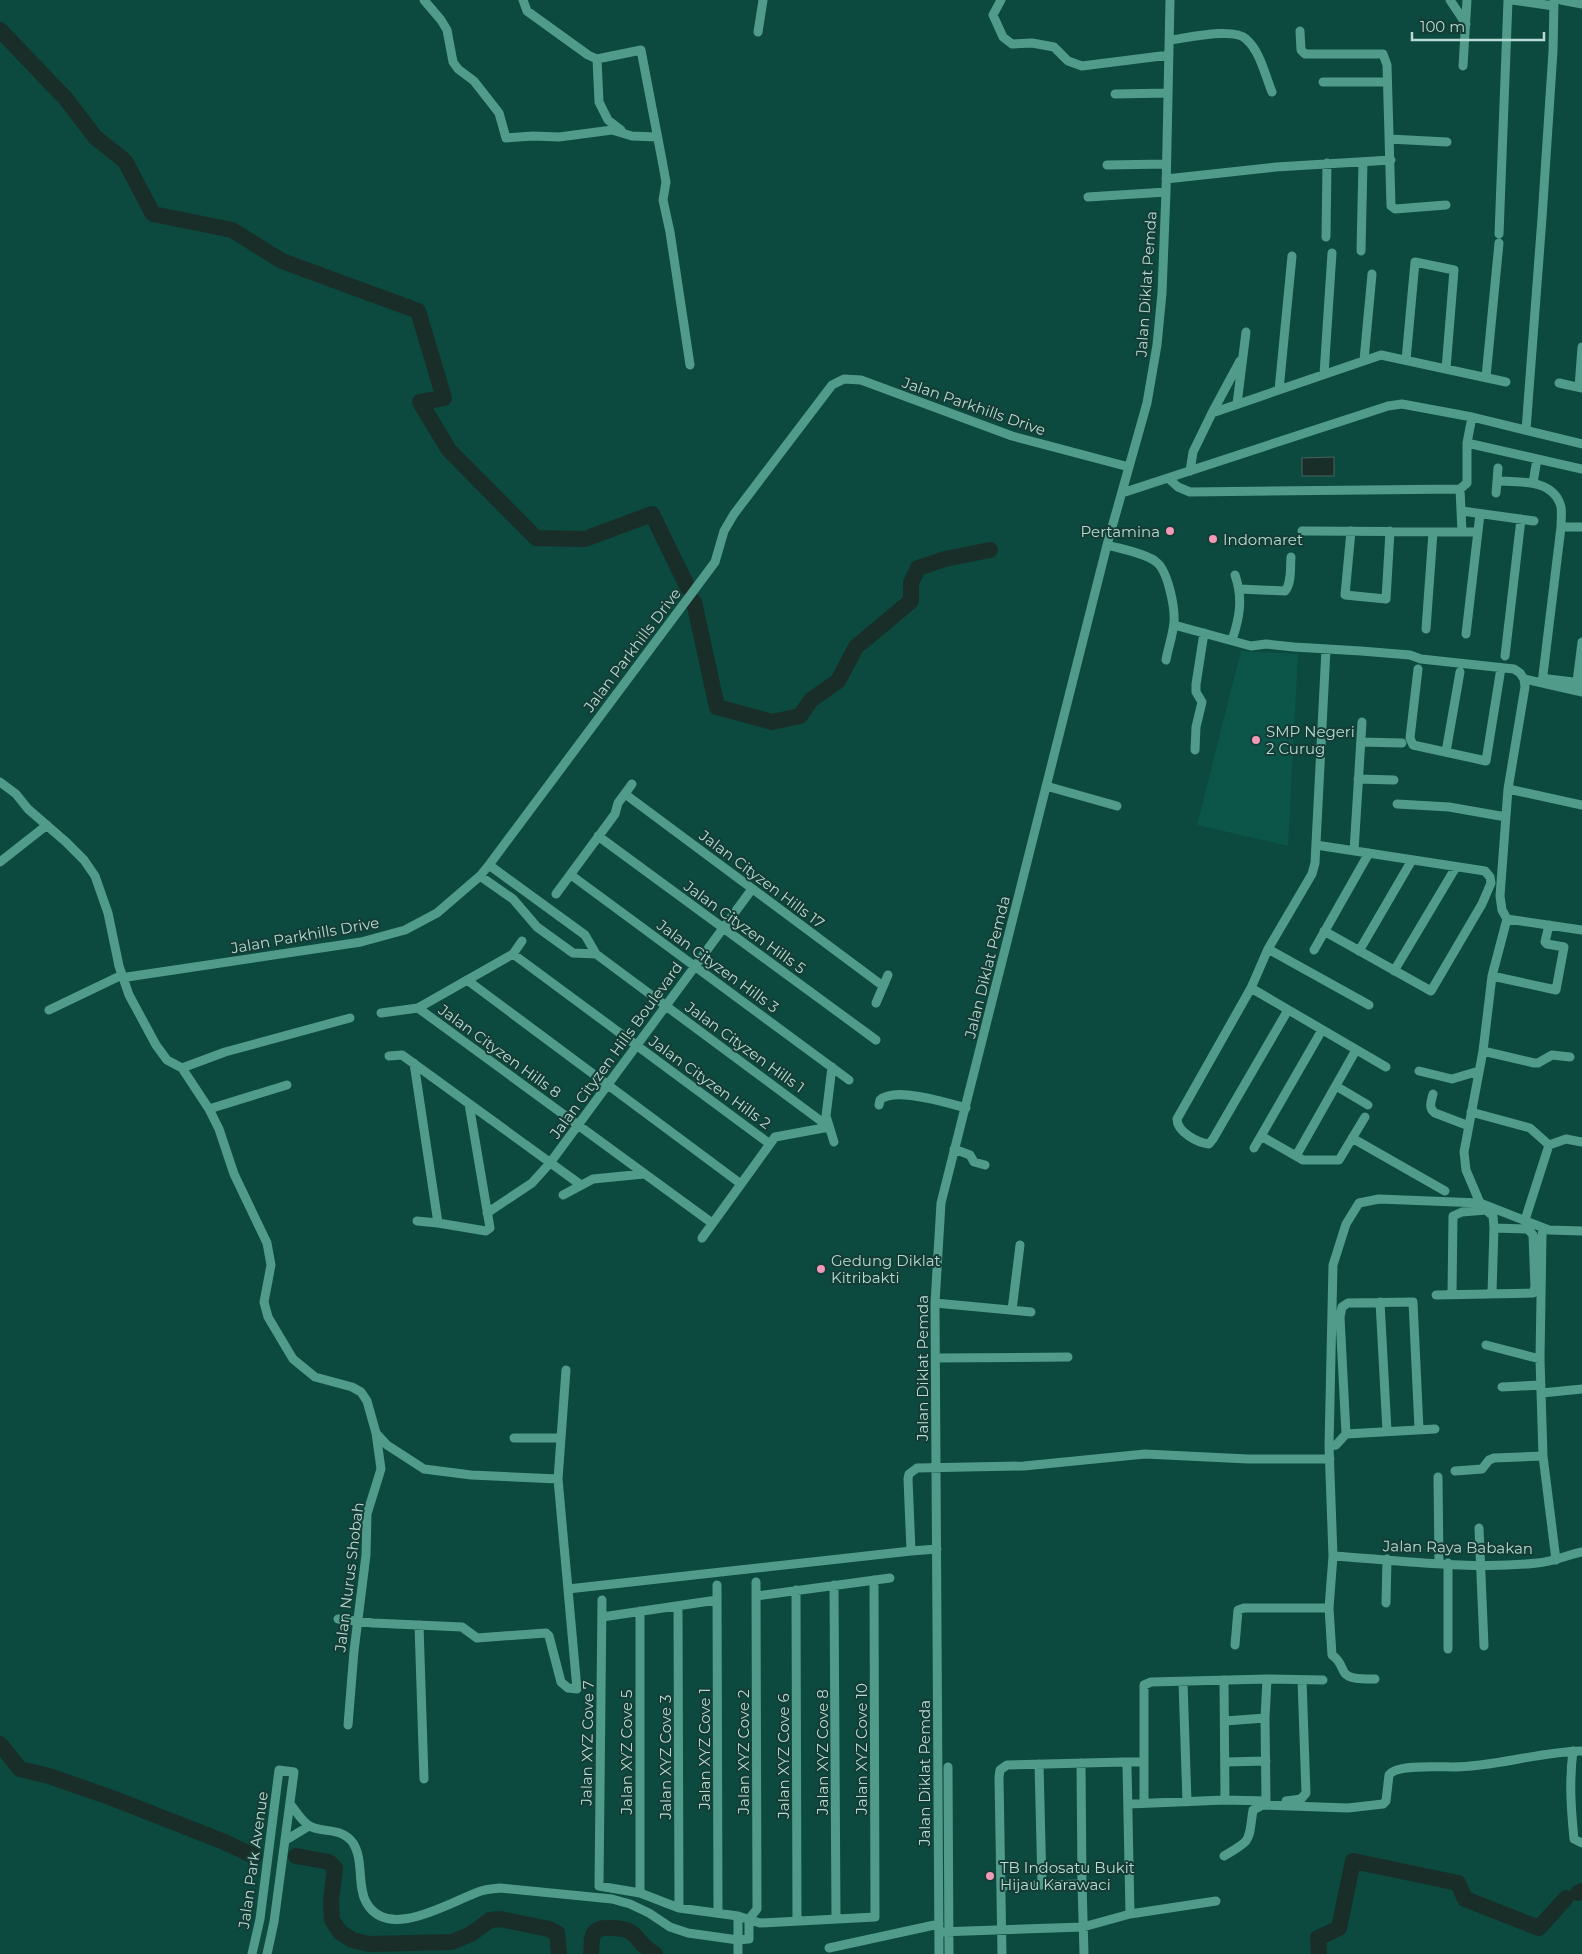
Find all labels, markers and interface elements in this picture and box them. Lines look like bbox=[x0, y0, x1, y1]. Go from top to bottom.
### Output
scale bar bbox=[1412, 10, 1544, 42]
text: 100 m bbox=[1420, 17, 1465, 36]
street label: Jalan Diklat Pemda bbox=[1131, 210, 1161, 359]
street label: Jalan Parkhills Drive bbox=[899, 372, 1048, 439]
place label: Pertamina bbox=[1081, 522, 1160, 541]
marker: Pertamina bbox=[1164, 525, 1176, 537]
place label: Indomaret bbox=[1223, 530, 1303, 549]
marker: Indomaret bbox=[1207, 533, 1219, 545]
street label: Jalan Parkhills Drive bbox=[579, 584, 685, 717]
place label: SMP Negeri 2 Curug bbox=[1266, 722, 1355, 758]
marker: SMP Negeri 2 Curug bbox=[1250, 734, 1262, 746]
street label: Jalan Cityzen Hills 17 bbox=[695, 825, 828, 932]
street label: Jalan Cityzen Hills 5 bbox=[680, 876, 810, 978]
street label: Jalan Diklat Pemda bbox=[960, 894, 1014, 1041]
street label: Jalan Parkhills Drive bbox=[228, 913, 381, 958]
street label: Jalan Cityzen Hills 3 bbox=[653, 915, 783, 1017]
street label: Jalan Cityzen Hills Boulevard bbox=[545, 958, 687, 1143]
street label: Jalan Cityzen Hills 1 bbox=[681, 997, 808, 1097]
street label: Jalan Cityzen Hills 8 bbox=[434, 999, 565, 1102]
street label: Jalan Cityzen Hills 2 bbox=[644, 1031, 775, 1133]
place label: Gedung Diklat Kitribakti bbox=[831, 1251, 941, 1287]
marker: Gedung Diklat Kitribakti bbox=[815, 1263, 827, 1275]
street label: Jalan Diklat Pemda bbox=[913, 1295, 932, 1442]
street label: Jalan Nurus Shobah bbox=[330, 1501, 368, 1654]
street label: Jalan Raya Babakan bbox=[1382, 1536, 1533, 1558]
street label: Jalan XYZ Cove 7 bbox=[576, 1680, 598, 1807]
street label: Jalan XYZ Cove 10 bbox=[852, 1683, 871, 1816]
street label: Jalan XYZ Cove 1 bbox=[695, 1688, 714, 1811]
street label: Jalan XYZ Cove 8 bbox=[813, 1689, 832, 1816]
street label: Jalan XYZ Cove 5 bbox=[617, 1690, 636, 1815]
street label: Jalan XYZ Cove 2 bbox=[734, 1690, 753, 1815]
street label: Jalan XYZ Cove 6 bbox=[774, 1693, 793, 1820]
street label: Jalan XYZ Cove 3 bbox=[656, 1695, 675, 1820]
street label: Jalan Diklat Pemda bbox=[915, 1700, 934, 1847]
street label: Jalan Park Avenue bbox=[234, 1790, 272, 1931]
place label: TB Indosatu Bukit Hijau Karawaci bbox=[1000, 1858, 1135, 1894]
marker: TB Indosatu Bukit Hijau Karawaci bbox=[984, 1870, 996, 1882]

